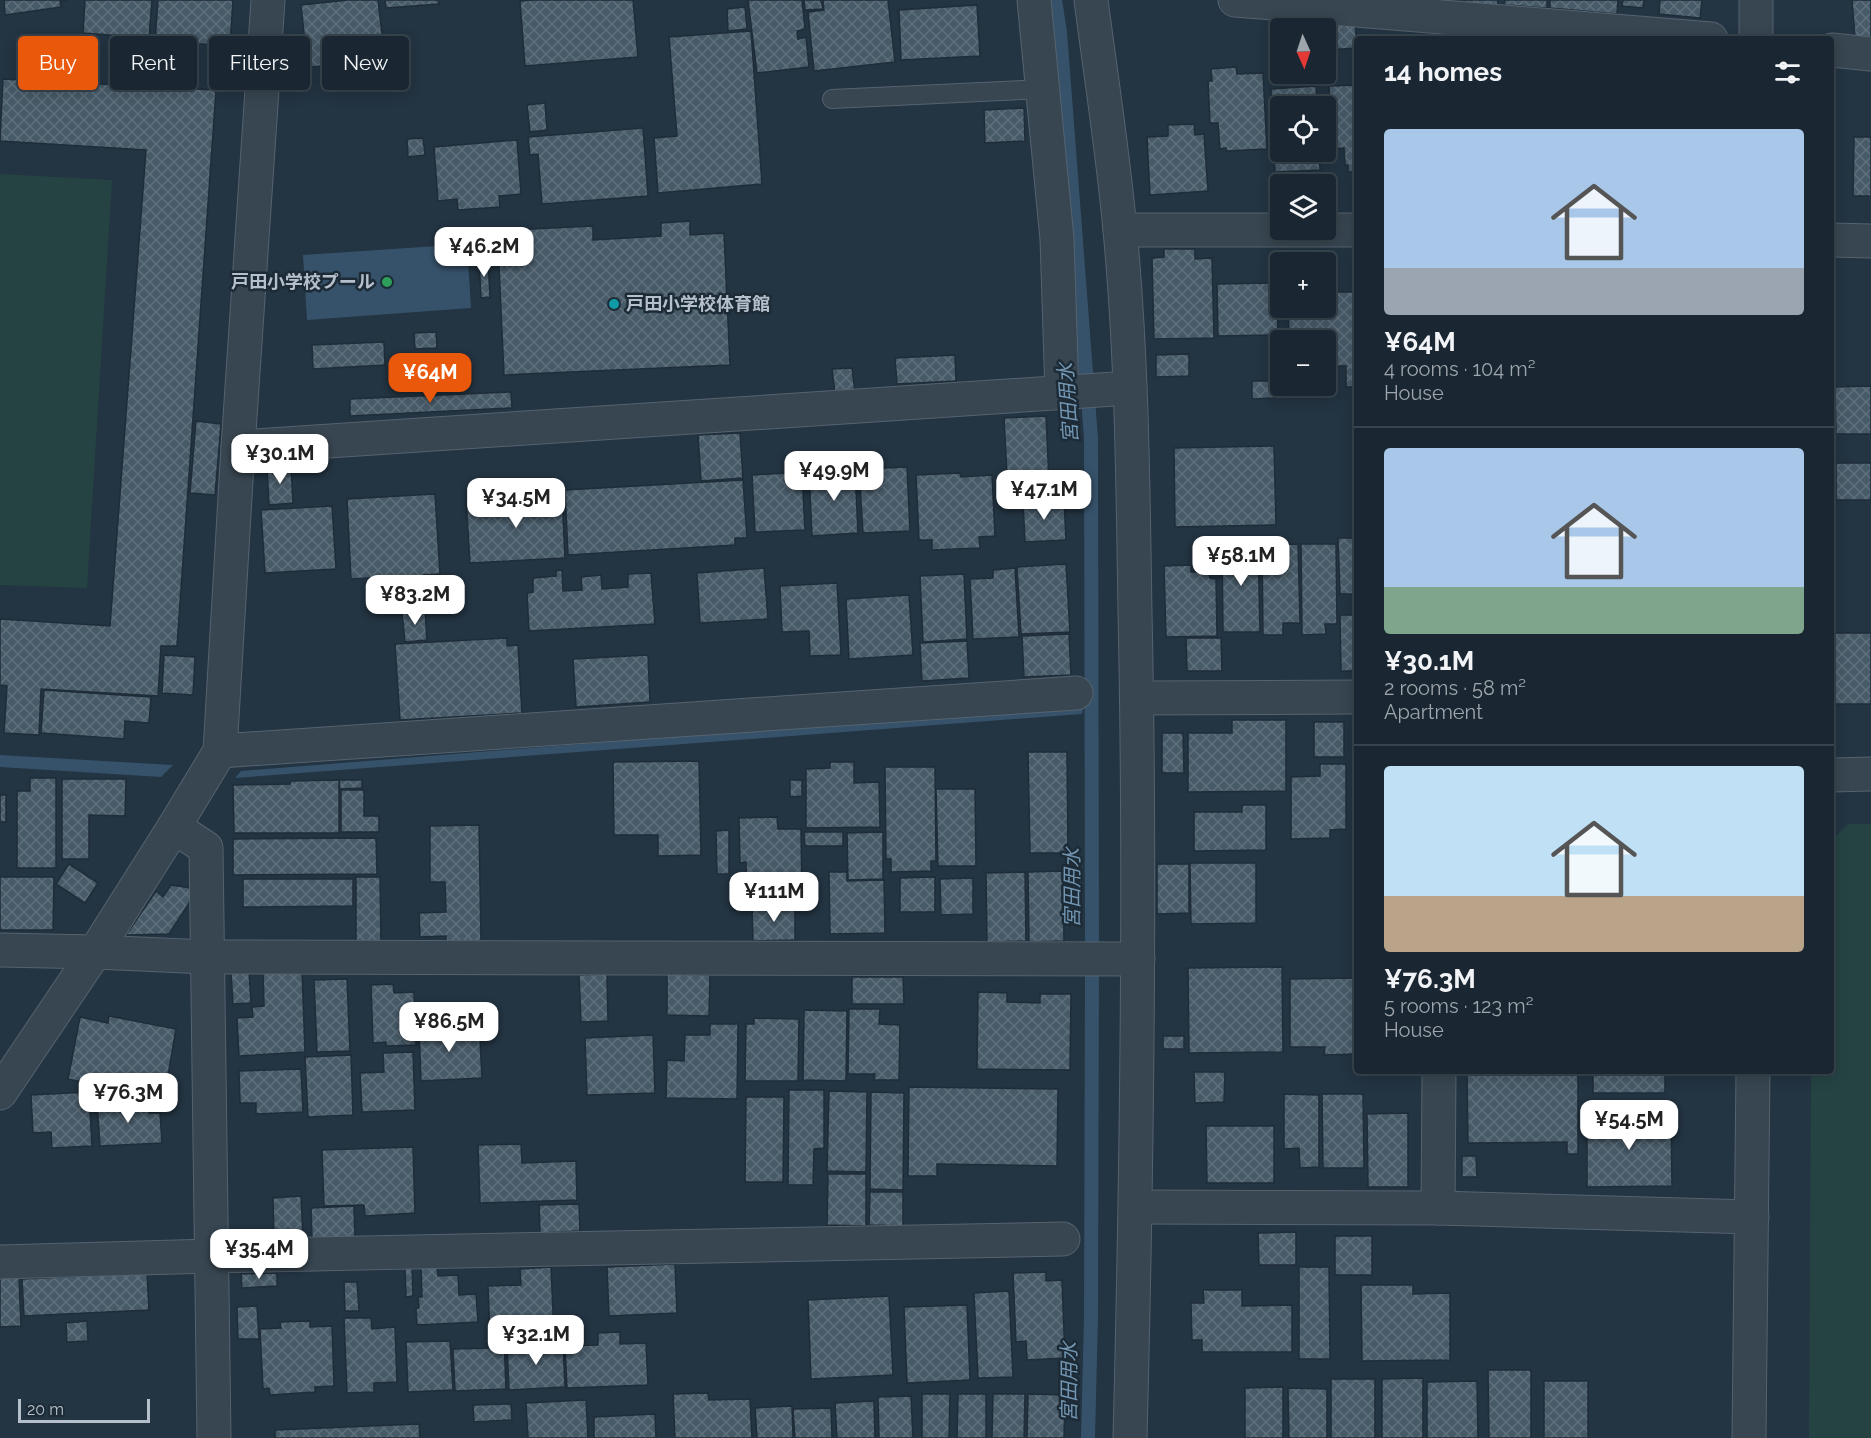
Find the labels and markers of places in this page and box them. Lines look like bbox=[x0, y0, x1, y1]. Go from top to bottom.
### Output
pin: ¥46.2M bbox=[435, 227, 533, 278]
place label: 戸田小学校プール bbox=[231, 271, 375, 292]
marker: 戸田小学校プール bbox=[380, 275, 394, 289]
place label: 戸田小学校体育館 bbox=[626, 293, 770, 314]
marker: 戸田小学校体育館 bbox=[607, 297, 621, 311]
pin: ¥64M bbox=[394, 353, 466, 404]
pin: ¥30.1M bbox=[231, 434, 329, 485]
pin: ¥49.9M bbox=[785, 451, 883, 502]
pin: ¥47.1M bbox=[995, 470, 1093, 521]
pin: ¥34.5M bbox=[467, 478, 565, 529]
pin: ¥58.1M bbox=[1192, 536, 1290, 587]
pin: ¥83.2M bbox=[366, 575, 464, 626]
pin: ¥111M bbox=[732, 872, 816, 923]
pin: ¥86.5M bbox=[400, 1002, 498, 1053]
pin: ¥76.3M bbox=[79, 1073, 177, 1124]
pin: ¥54.5M bbox=[1580, 1100, 1678, 1151]
pin: ¥35.4M bbox=[210, 1229, 308, 1280]
pin: ¥32.1M bbox=[487, 1315, 585, 1366]

